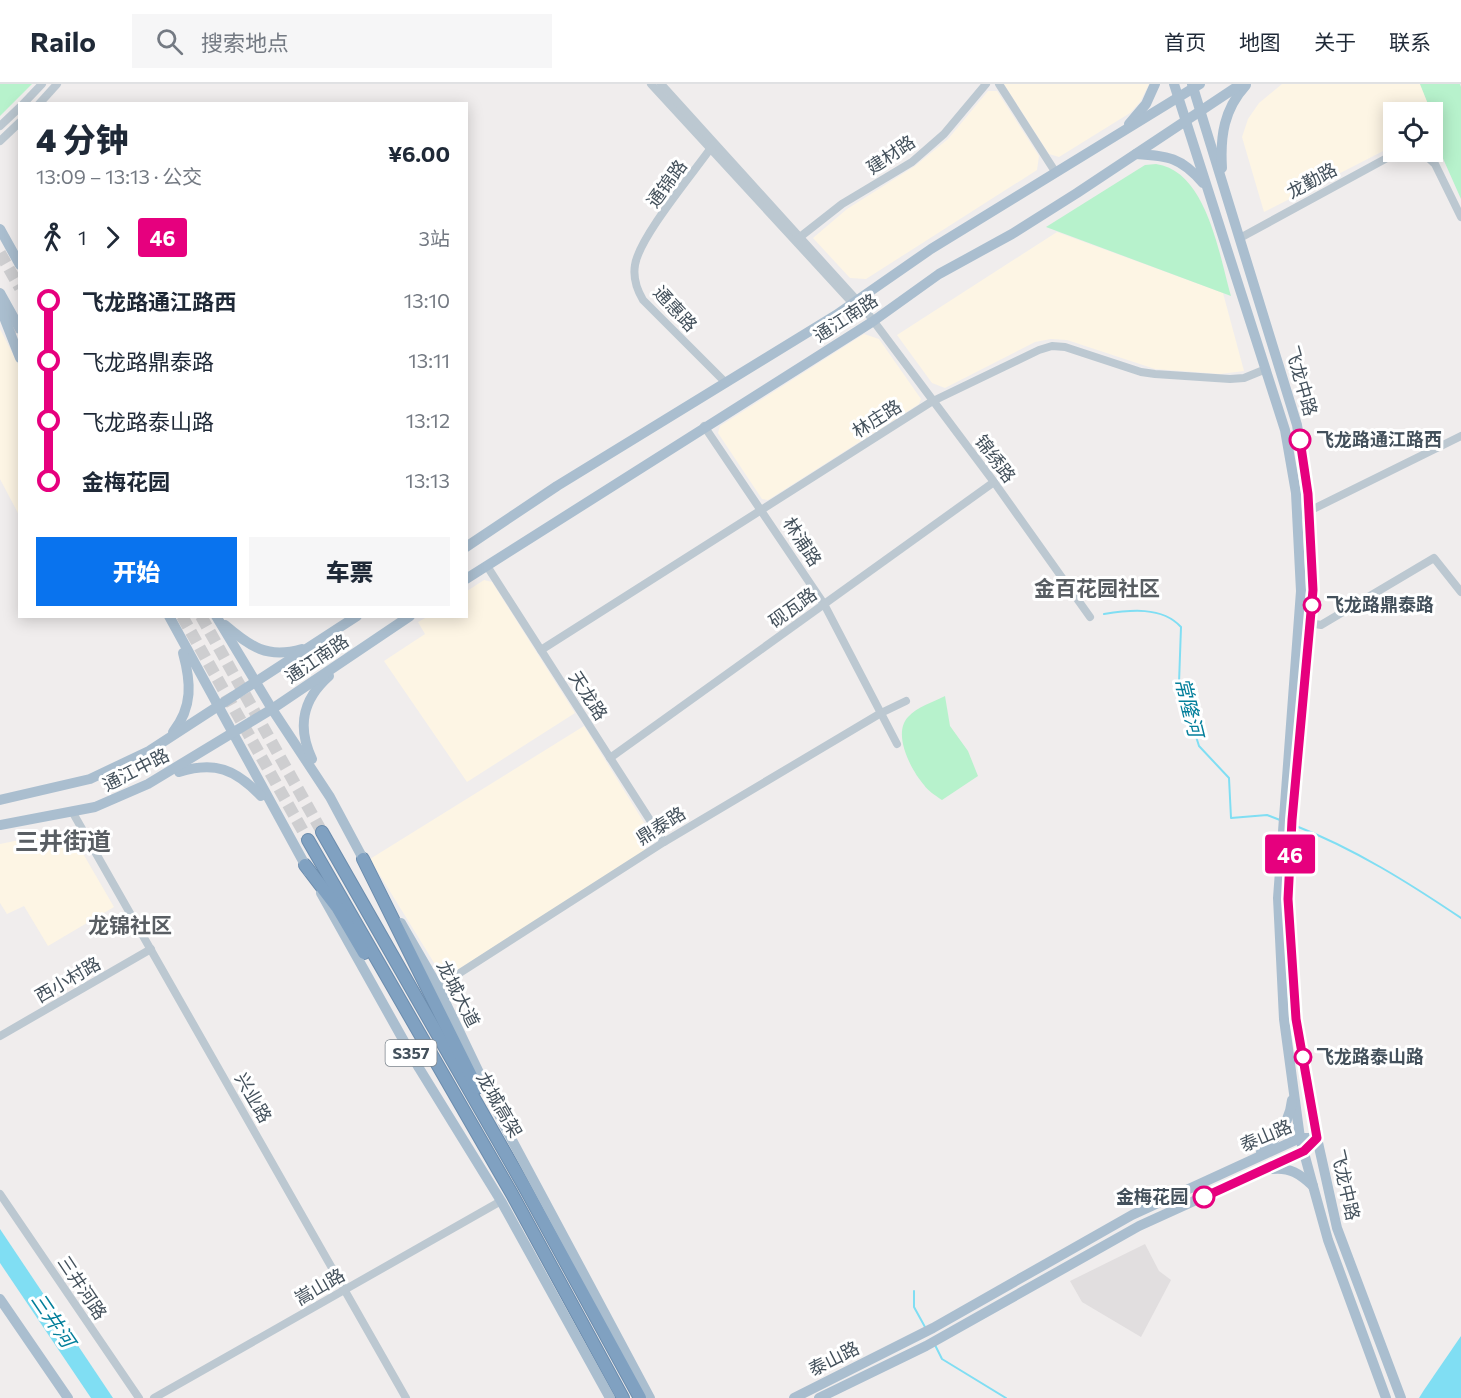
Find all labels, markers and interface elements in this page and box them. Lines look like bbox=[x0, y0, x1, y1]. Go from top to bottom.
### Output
search box bbox=[132, 14, 552, 68]
text: Railo bbox=[30, 24, 96, 58]
icon: search bbox=[153, 25, 186, 58]
text: 搜索地点 bbox=[201, 29, 289, 56]
text: 首页 bbox=[1164, 29, 1206, 54]
text: 地图 bbox=[1239, 29, 1281, 54]
text: 关于 bbox=[1314, 29, 1356, 54]
text: 联系 bbox=[1389, 29, 1431, 54]
map controls bbox=[1383, 102, 1443, 162]
button: locate bbox=[1383, 102, 1443, 162]
text: 4 分钟 bbox=[36, 118, 129, 159]
street label: 建材路 bbox=[862, 130, 919, 178]
text: ¥6.00 bbox=[388, 140, 450, 167]
street label: 通锦路 bbox=[641, 155, 691, 212]
street label: 龙勤路 bbox=[1283, 157, 1340, 203]
text: 13:09 – 13:13 · 公交 bbox=[36, 164, 202, 188]
icon: walk bbox=[36, 221, 69, 254]
icon: forward bbox=[96, 221, 129, 254]
text: 1 bbox=[78, 225, 87, 249]
text: 46 bbox=[150, 225, 175, 250]
text: 3站 bbox=[419, 226, 450, 250]
street label: 通惠路 bbox=[649, 281, 702, 336]
text: 飞龙路通江路西 bbox=[82, 288, 236, 315]
text: 13:10 bbox=[404, 288, 450, 312]
street label: 通江南路 bbox=[809, 288, 882, 346]
street label: 飞龙中路 bbox=[1281, 343, 1322, 418]
text: 飞龙路鼎泰路 bbox=[82, 348, 214, 375]
text: 13:11 bbox=[408, 348, 450, 372]
street label: 林庄路 bbox=[848, 395, 905, 442]
text: 飞龙路泰山路 bbox=[82, 408, 214, 435]
text: 13:12 bbox=[406, 408, 450, 432]
place label: 飞龙路通江路西 bbox=[1316, 428, 1442, 450]
marker: 飞龙路通江路西 bbox=[1289, 429, 1311, 451]
street label: 锦绣路 bbox=[971, 430, 1021, 487]
text: 金梅花园 bbox=[82, 468, 170, 495]
text: 13:13 bbox=[405, 468, 450, 492]
street label: 林浦路 bbox=[779, 513, 827, 570]
button: 开始 bbox=[36, 537, 237, 606]
button: 车票 bbox=[249, 537, 450, 606]
district label: 金百花园社区 bbox=[1034, 575, 1160, 600]
street label: 砚瓦路 bbox=[764, 582, 821, 632]
place label: 飞龙路鼎泰路 bbox=[1326, 593, 1434, 615]
marker: 飞龙路鼎泰路 bbox=[1303, 596, 1321, 614]
street label: 通江南路 bbox=[280, 629, 352, 687]
street label: 天龙路 bbox=[565, 667, 613, 724]
water label: 常隆河 bbox=[1171, 675, 1210, 743]
street label: 通江中路 bbox=[98, 743, 173, 795]
street label: 鼎泰路 bbox=[632, 802, 689, 849]
district label: 三井街道 bbox=[15, 826, 111, 855]
line badge: 46 bbox=[1263, 834, 1317, 874]
text: 46 bbox=[1277, 842, 1303, 867]
district label: 龙锦社区 bbox=[88, 912, 172, 937]
street label: 西小村路 bbox=[31, 952, 104, 1007]
street label: 龙城大道 bbox=[433, 956, 485, 1031]
road number: S357 bbox=[386, 1040, 436, 1066]
place label: 飞龙路泰山路 bbox=[1316, 1045, 1424, 1067]
marker: 飞龙路泰山路 bbox=[1294, 1048, 1312, 1066]
street label: 龙城高架 bbox=[472, 1068, 527, 1141]
street label: 兴业路 bbox=[231, 1069, 277, 1126]
street label: 泰山路 bbox=[1236, 1114, 1295, 1156]
street label: 飞龙中路 bbox=[1327, 1147, 1365, 1222]
place label: 金梅花园 bbox=[1116, 1185, 1188, 1207]
marker: 金梅花园 bbox=[1193, 1186, 1215, 1208]
street label: 三井河路 bbox=[53, 1252, 111, 1324]
street label: 嵩山路 bbox=[291, 1263, 348, 1309]
water label: 三井河 bbox=[26, 1288, 80, 1352]
street label: 泰山路 bbox=[804, 1336, 863, 1380]

